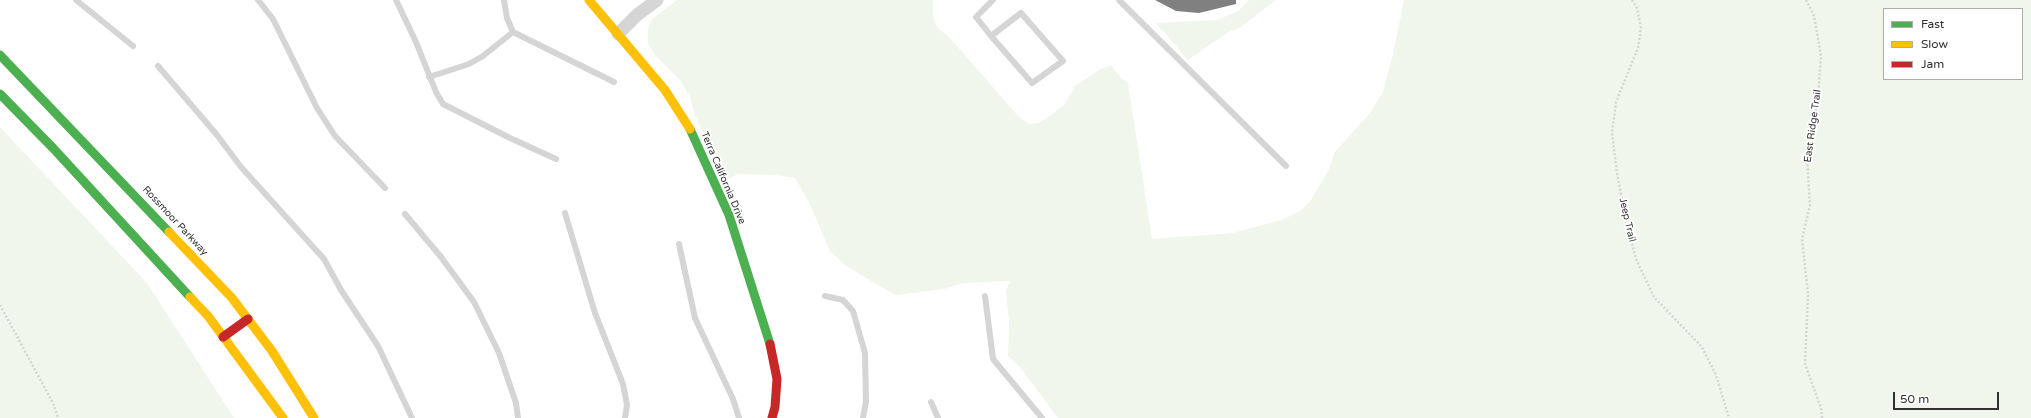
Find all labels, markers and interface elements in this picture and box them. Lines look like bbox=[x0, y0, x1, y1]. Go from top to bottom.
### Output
legend bbox=[1883, 8, 2023, 80]
text: Fast bbox=[1921, 17, 1944, 31]
text: Slow bbox=[1921, 37, 1948, 51]
text: Jam bbox=[1921, 57, 1944, 71]
street label: East Ridge Trail bbox=[1802, 89, 1824, 163]
street label: Terra California Drive bbox=[698, 130, 748, 226]
street label: Rossmoor Parkway bbox=[140, 184, 210, 258]
street label: Jeep Trail bbox=[1616, 197, 1638, 243]
scale bar bbox=[1895, 384, 2001, 410]
text: 50 m bbox=[1900, 392, 1929, 406]

